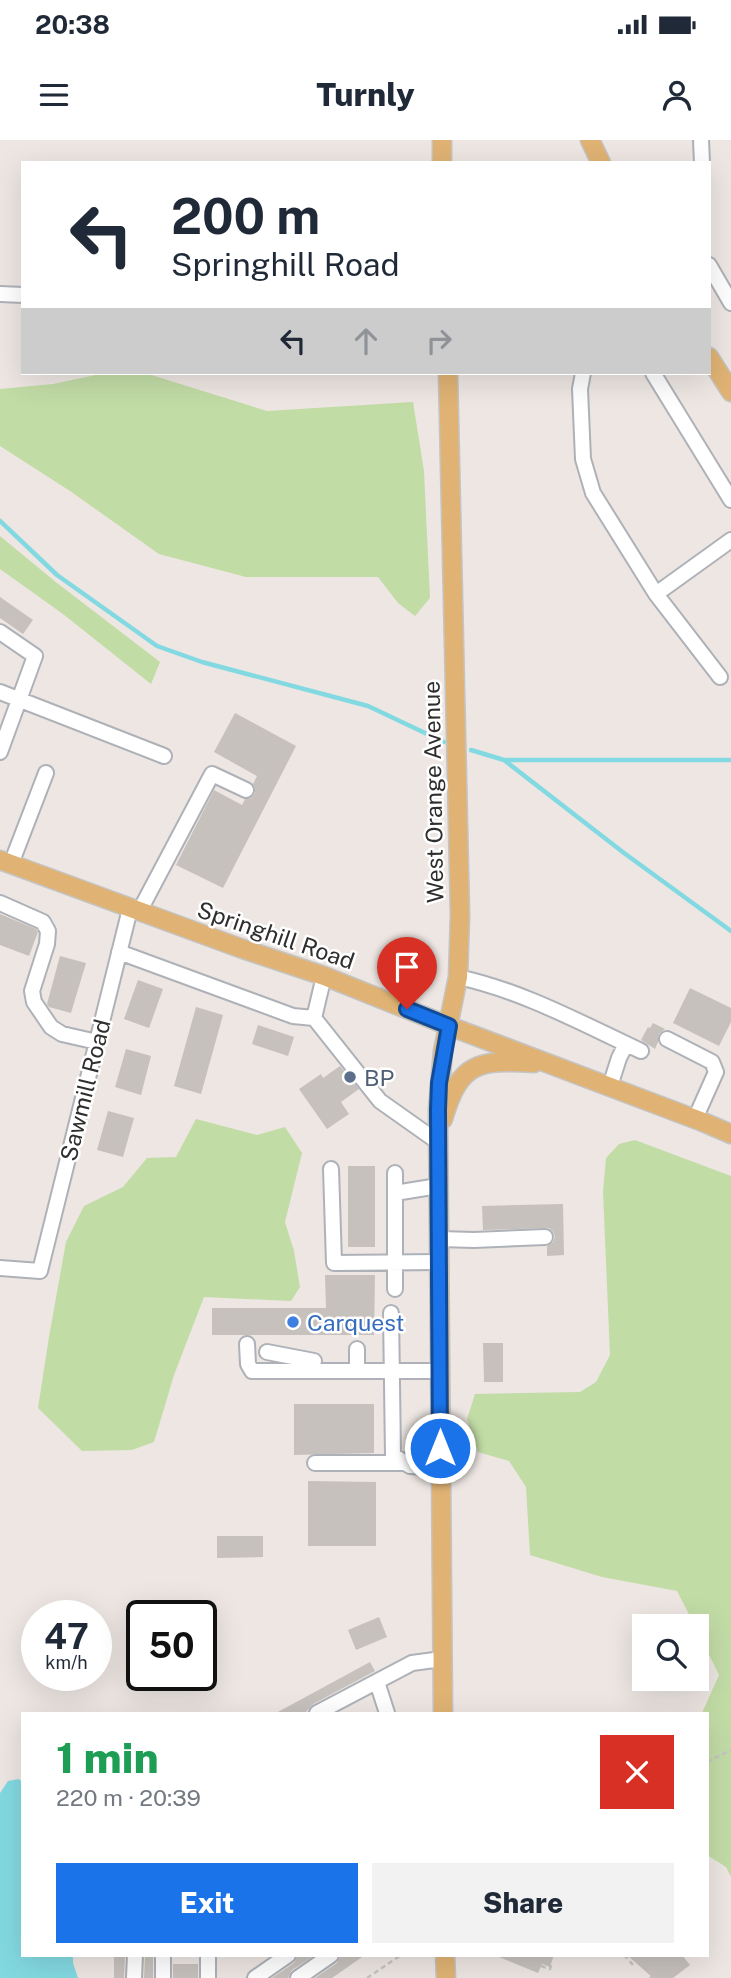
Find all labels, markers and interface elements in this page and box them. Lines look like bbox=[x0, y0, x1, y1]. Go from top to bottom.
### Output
text: 20:38 bbox=[35, 9, 110, 40]
icon: menu bbox=[35, 76, 73, 114]
text: Turnly bbox=[316, 76, 415, 113]
icon: person bbox=[658, 76, 696, 114]
text: 200 m bbox=[171, 187, 320, 245]
icon: left bbox=[56, 189, 147, 280]
text: Springhill Road bbox=[171, 246, 400, 283]
icon: left bbox=[274, 322, 312, 360]
icon: ahead bbox=[347, 322, 385, 360]
icon: right bbox=[420, 322, 458, 360]
street label: West Orange Avenue bbox=[418, 681, 448, 903]
street label: Springhill Road bbox=[194, 895, 358, 975]
pin bbox=[377, 937, 437, 1009]
icon: arrive bbox=[388, 948, 426, 986]
street label: Sawmill Road bbox=[54, 1016, 116, 1164]
place label: BP bbox=[364, 1064, 394, 1091]
marker: BP bbox=[342, 1069, 358, 1085]
place label: Carquest bbox=[307, 1309, 405, 1336]
marker: Carquest bbox=[285, 1314, 301, 1330]
position arrow bbox=[403, 1411, 477, 1485]
speed limit sign: 50 bbox=[126, 1600, 217, 1691]
map controls bbox=[632, 1614, 709, 1691]
button: search bbox=[632, 1614, 709, 1691]
text: 47 bbox=[44, 1616, 89, 1657]
text: km/h bbox=[45, 1652, 88, 1673]
text: 1 min bbox=[56, 1733, 159, 1782]
button: close bbox=[600, 1735, 674, 1809]
text: 220 m · 20:39 bbox=[56, 1784, 201, 1811]
button: Exit bbox=[56, 1863, 358, 1943]
button: Share bbox=[372, 1863, 674, 1943]

